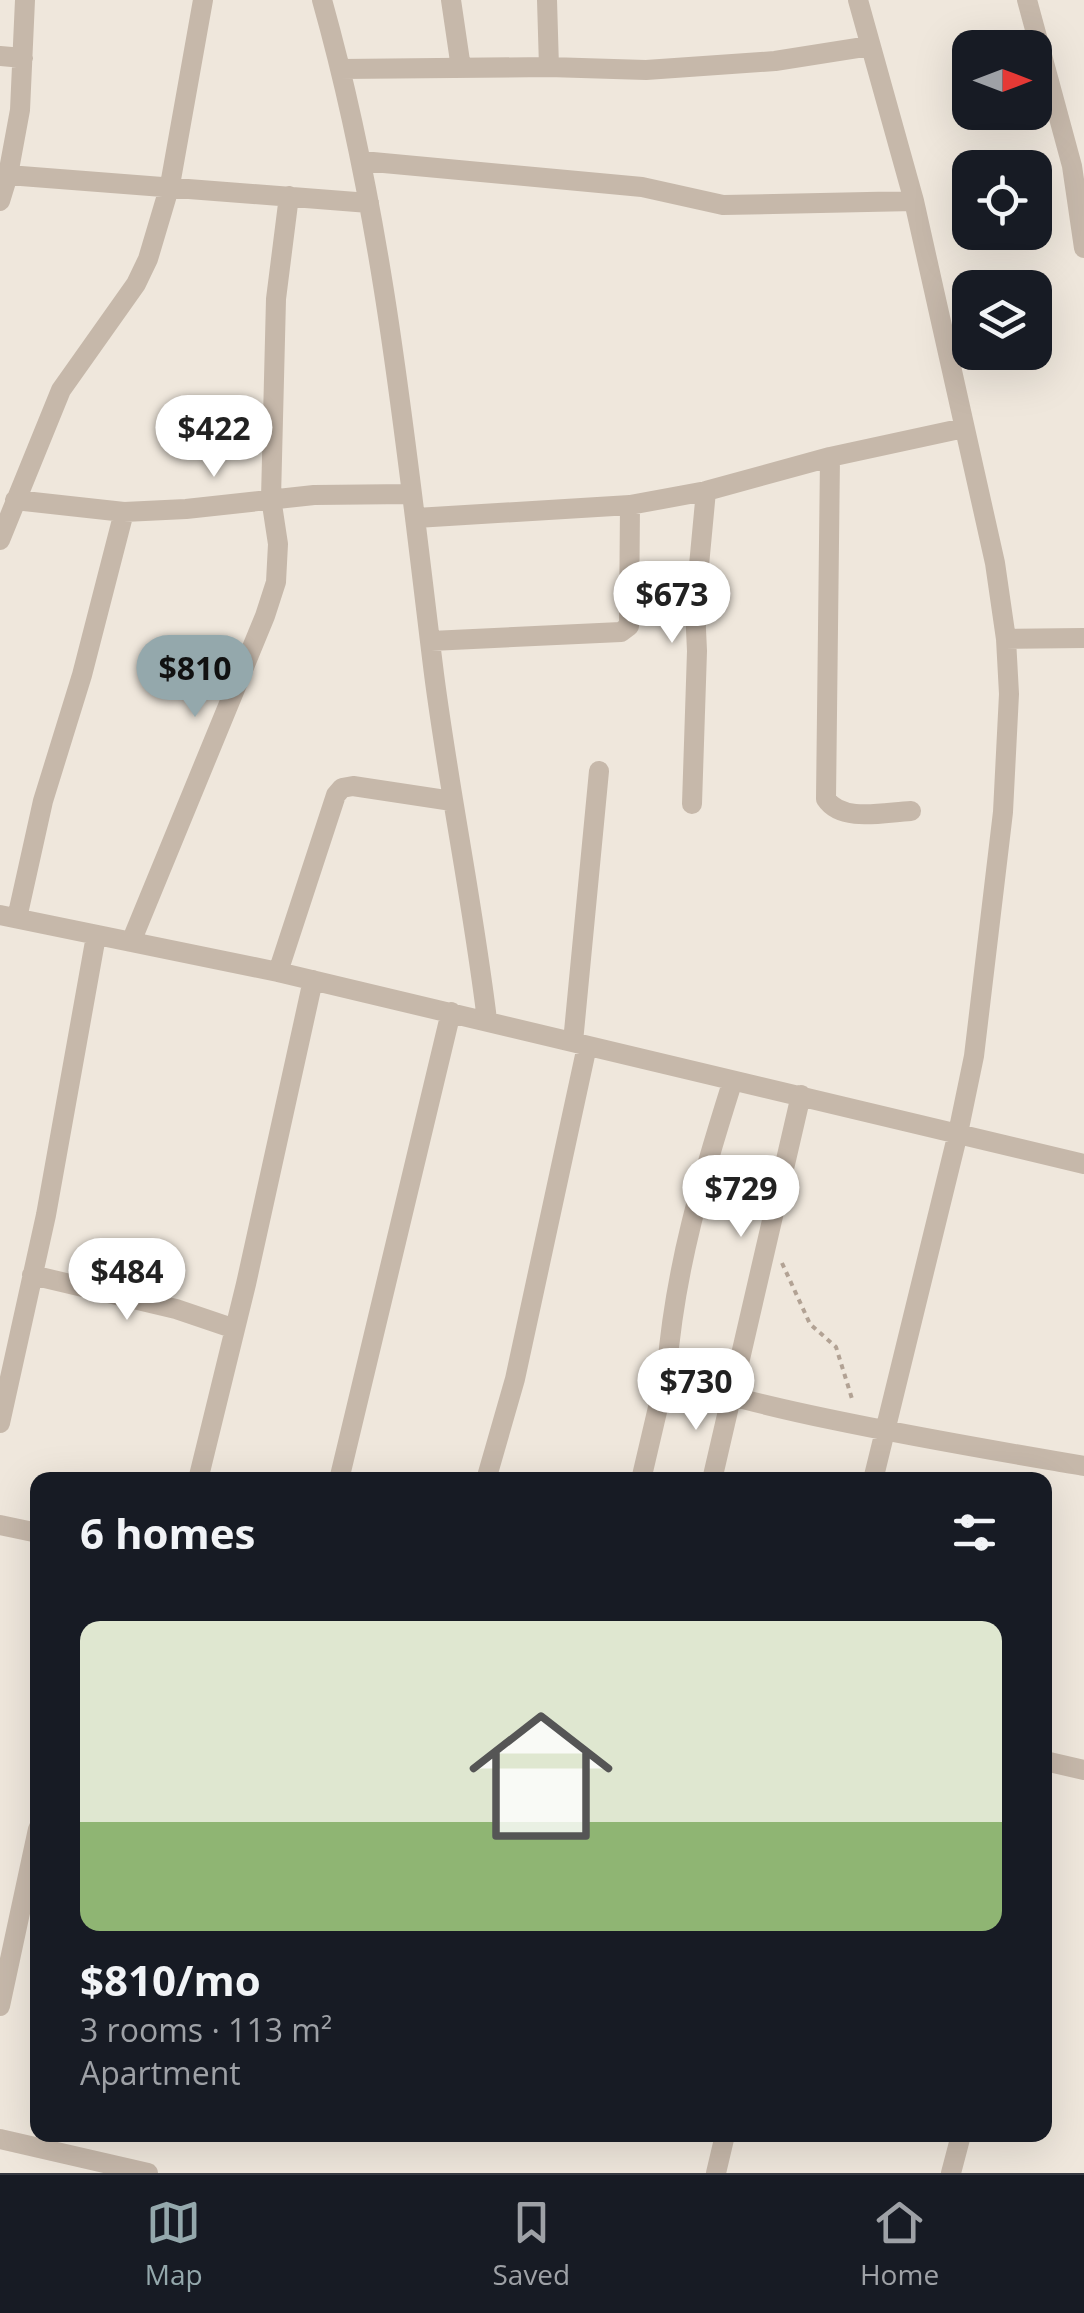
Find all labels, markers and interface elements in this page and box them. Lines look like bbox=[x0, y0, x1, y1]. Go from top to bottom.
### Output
north arrow bbox=[952, 30, 1052, 130]
map controls bbox=[952, 30, 1052, 370]
button: locate bbox=[952, 150, 1052, 250]
button: layers bbox=[952, 270, 1052, 370]
pin: $422 bbox=[155, 395, 273, 480]
text: $422 bbox=[177, 406, 251, 449]
pin: $673 bbox=[613, 561, 731, 646]
text: $673 bbox=[635, 572, 709, 615]
pin: $810 bbox=[136, 635, 254, 720]
text: $810 bbox=[158, 646, 232, 689]
pin: $729 bbox=[682, 1155, 800, 1240]
text: $729 bbox=[704, 1166, 778, 1209]
pin: $484 bbox=[68, 1238, 186, 1323]
text: $484 bbox=[90, 1249, 164, 1292]
pin: $730 bbox=[637, 1348, 755, 1433]
text: $730 bbox=[659, 1359, 733, 1402]
text: 6 homes bbox=[80, 1504, 255, 1561]
icon: filters bbox=[947, 1505, 1002, 1560]
icon: home bbox=[451, 1686, 631, 1866]
text: $810/mo bbox=[80, 1951, 261, 2008]
text: 3 rooms · 113 m² bbox=[80, 2008, 332, 2051]
text: Apartment bbox=[80, 2051, 241, 2094]
tab: Map bbox=[145, 2195, 203, 2293]
tab: Saved bbox=[492, 2195, 570, 2293]
tab: Home bbox=[860, 2195, 939, 2293]

